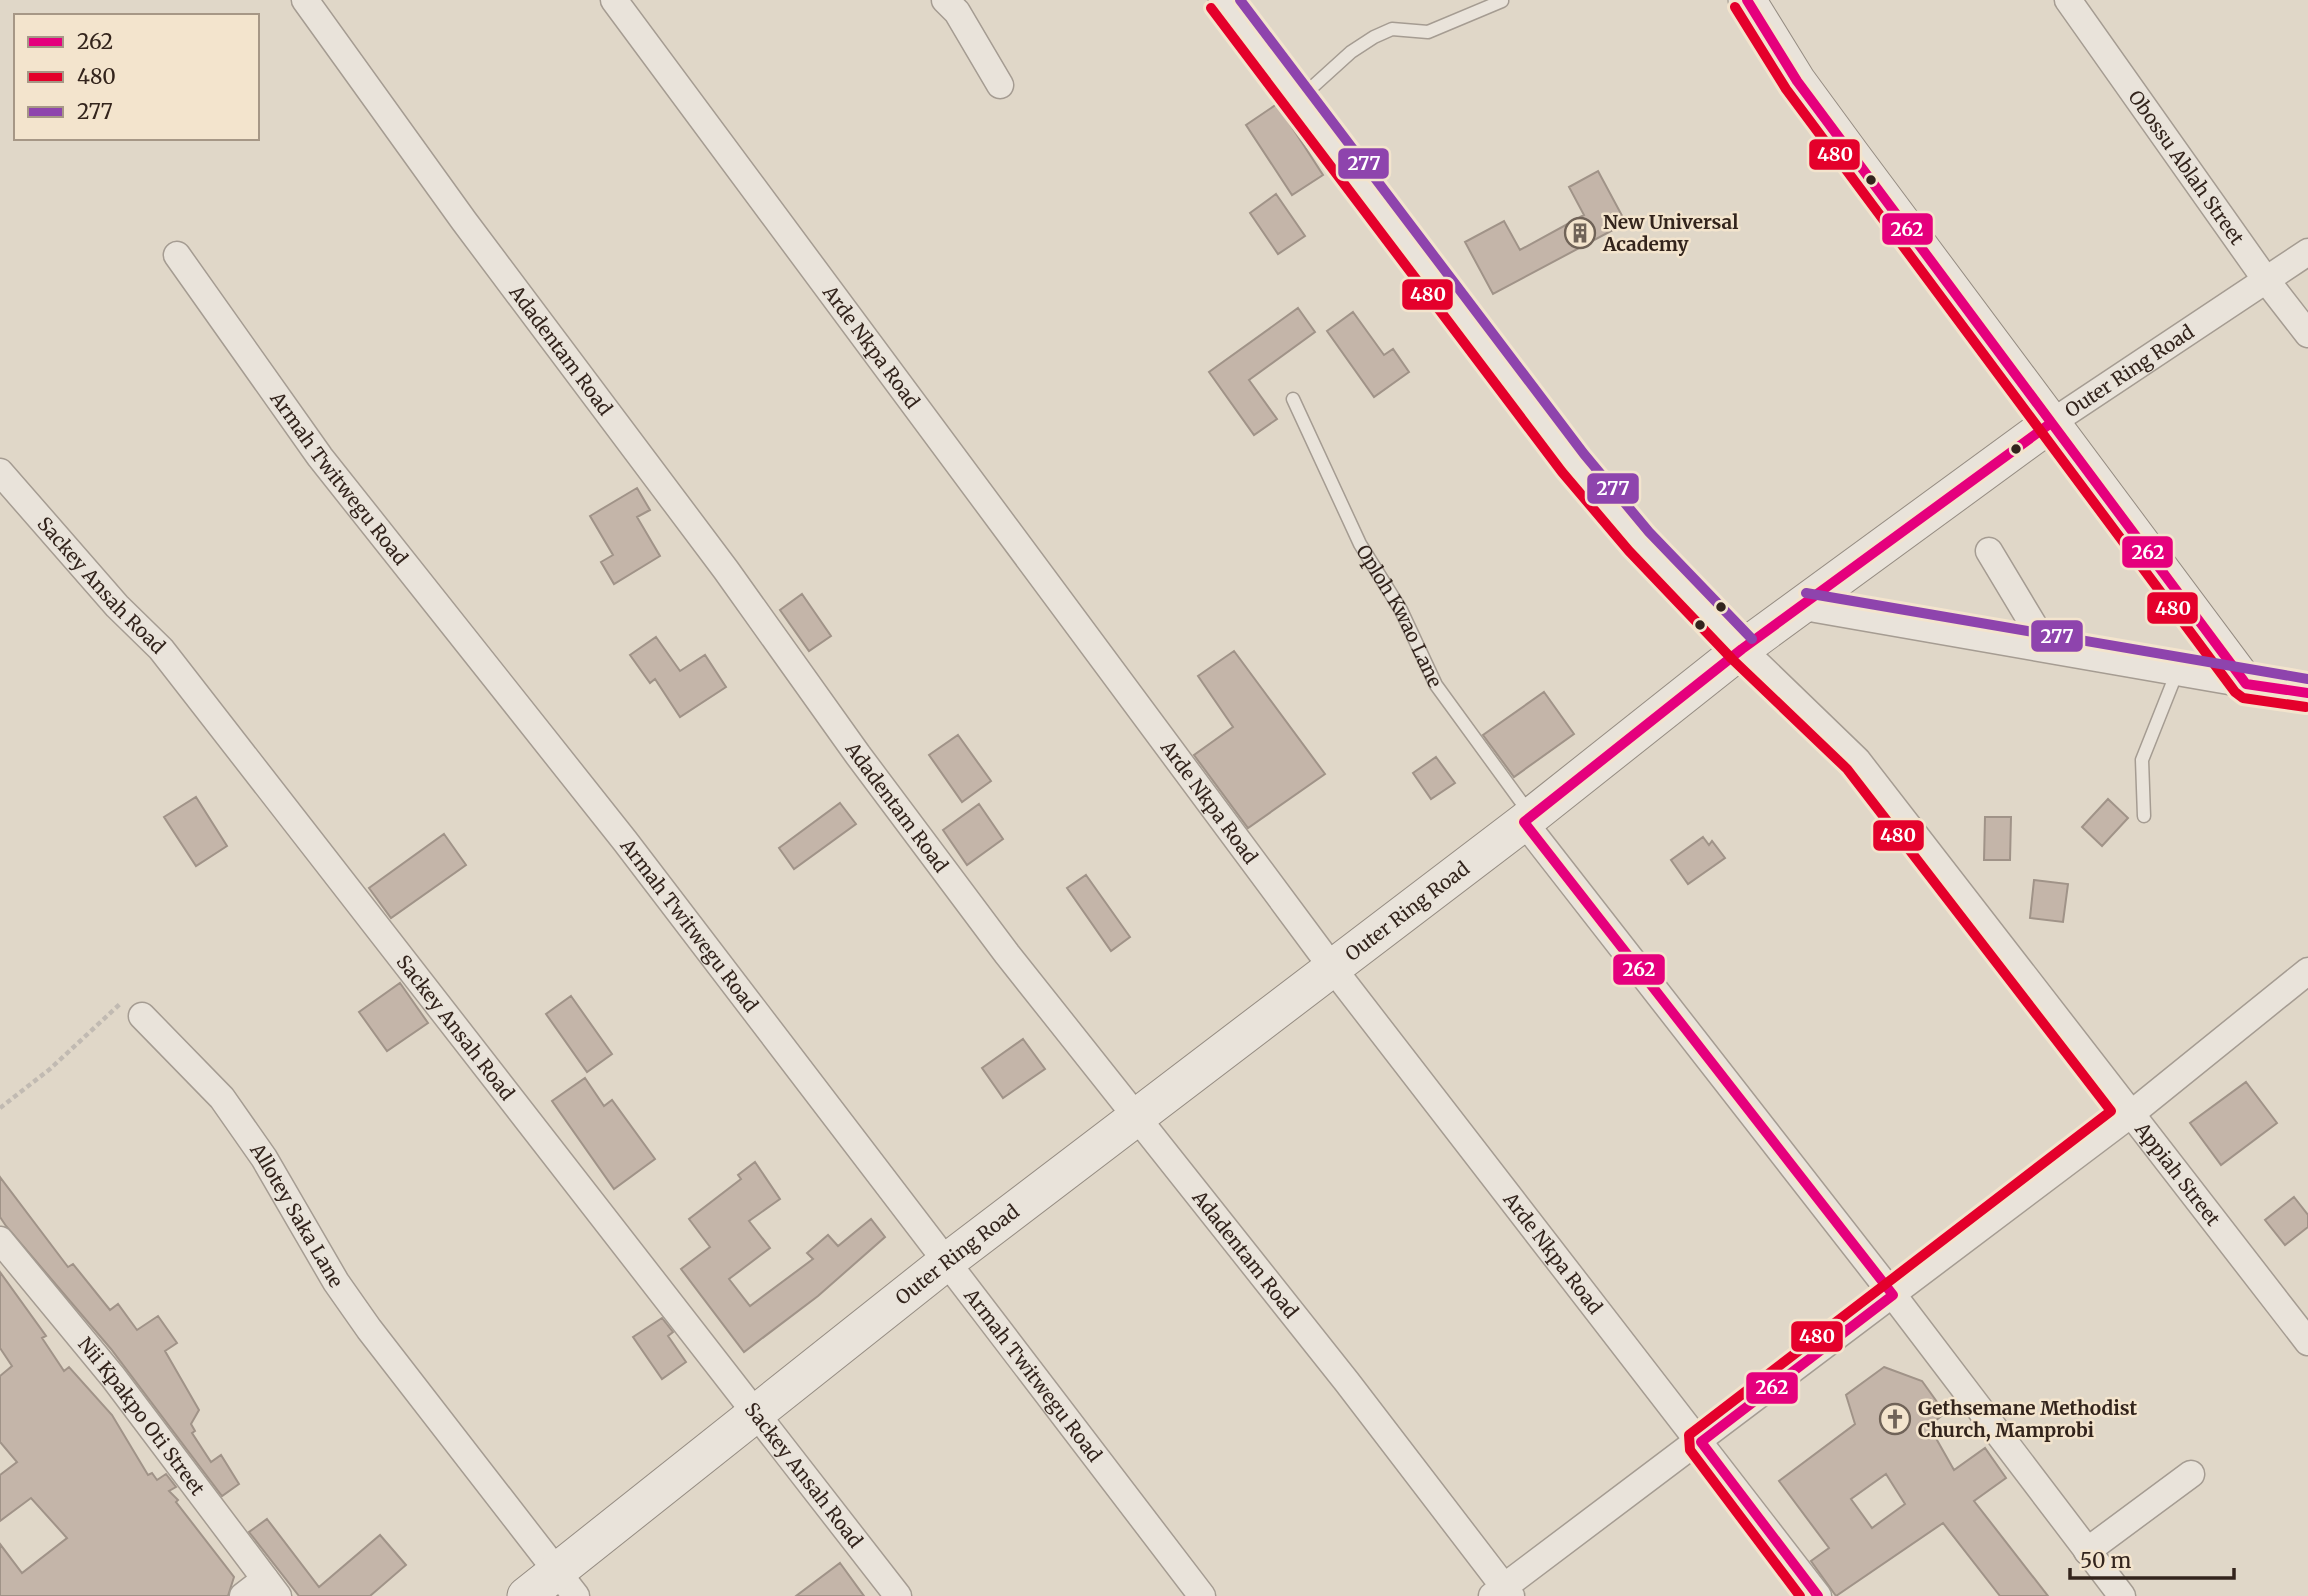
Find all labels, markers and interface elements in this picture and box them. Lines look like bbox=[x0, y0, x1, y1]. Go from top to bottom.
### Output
legend bbox=[14, 14, 259, 140]
text: 262 bbox=[77, 28, 113, 55]
text: 480 bbox=[77, 63, 116, 90]
street label: Obossu Ablah Street bbox=[2124, 85, 2250, 250]
text: 277 bbox=[77, 98, 113, 125]
line badge: 480 bbox=[1808, 138, 1861, 171]
text: 480 bbox=[1817, 142, 1853, 166]
line badge: 277 bbox=[1337, 147, 1390, 180]
text: 277 bbox=[1347, 151, 1381, 175]
unlabelled marker bbox=[1864, 173, 1878, 187]
place label: New Universal Academy bbox=[1602, 210, 1738, 256]
line badge: 262 bbox=[1881, 212, 1934, 246]
building icon: New Universal Academy bbox=[1563, 216, 1597, 250]
text: 262 bbox=[1890, 217, 1924, 241]
line badge: 480 bbox=[1401, 278, 1454, 311]
street label: Adadentam Road bbox=[504, 280, 618, 420]
street label: Arde Nkpa Road bbox=[817, 280, 925, 413]
text: 480 bbox=[1410, 282, 1446, 306]
street label: Outer Ring Road bbox=[2060, 319, 2198, 422]
street label: Armah Twitwegu Road bbox=[265, 386, 413, 570]
unlabelled marker bbox=[2009, 442, 2023, 456]
line badge: 277 bbox=[1586, 472, 1640, 505]
text: 277 bbox=[1596, 476, 1630, 500]
street label: Sackey Ansah Road bbox=[33, 512, 170, 659]
line badge: 262 bbox=[2121, 535, 2174, 569]
street label: Oploh Kwao Lane bbox=[1351, 540, 1447, 691]
text: 262 bbox=[2131, 540, 2165, 564]
line badge: 480 bbox=[2146, 591, 2199, 625]
text: 480 bbox=[2155, 596, 2191, 620]
unlabelled marker bbox=[1714, 600, 1728, 614]
unlabelled marker bbox=[1693, 618, 1707, 632]
line badge: 277 bbox=[2030, 619, 2084, 653]
text: 277 bbox=[2040, 624, 2074, 648]
street label: Arde Nkpa Road bbox=[1155, 735, 1263, 868]
street label: Adadentam Road bbox=[840, 737, 953, 877]
line badge: 480 bbox=[1872, 819, 1925, 852]
text: 480 bbox=[1880, 823, 1916, 847]
street label: Armah Twitwegu Road bbox=[615, 833, 763, 1017]
street label: Outer Ring Road bbox=[1340, 856, 1474, 966]
street label: Sackey Ansah Road bbox=[392, 950, 520, 1105]
line badge: 262 bbox=[1612, 953, 1666, 986]
text: 262 bbox=[1622, 957, 1656, 981]
street label: Appiah Street bbox=[2130, 1117, 2226, 1231]
street label: Allotey Saka Lane bbox=[245, 1138, 349, 1292]
street label: Adadentam Road bbox=[1187, 1185, 1304, 1323]
street label: Arde Nkpa Road bbox=[1498, 1187, 1607, 1319]
street label: Outer Ring Road bbox=[891, 1199, 1024, 1310]
street label: Armah Twitwegu Road bbox=[959, 1283, 1107, 1466]
line badge: 480 bbox=[1790, 1320, 1844, 1353]
text: 480 bbox=[1799, 1324, 1835, 1348]
street label: Nii Kpakpo Oti Street bbox=[73, 1332, 210, 1501]
line badge: 262 bbox=[1745, 1371, 1799, 1405]
text: 262 bbox=[1755, 1375, 1789, 1399]
place label: Gethsemane Methodist Church, Mamprobi bbox=[1918, 1396, 2138, 1442]
street label: Sackey Ansah Road bbox=[740, 1398, 868, 1552]
church icon: Gethsemane Methodist Church, Mamprobi bbox=[1878, 1402, 1912, 1436]
scale bar bbox=[2070, 1536, 2234, 1580]
text: 50 m bbox=[2080, 1547, 2131, 1574]

